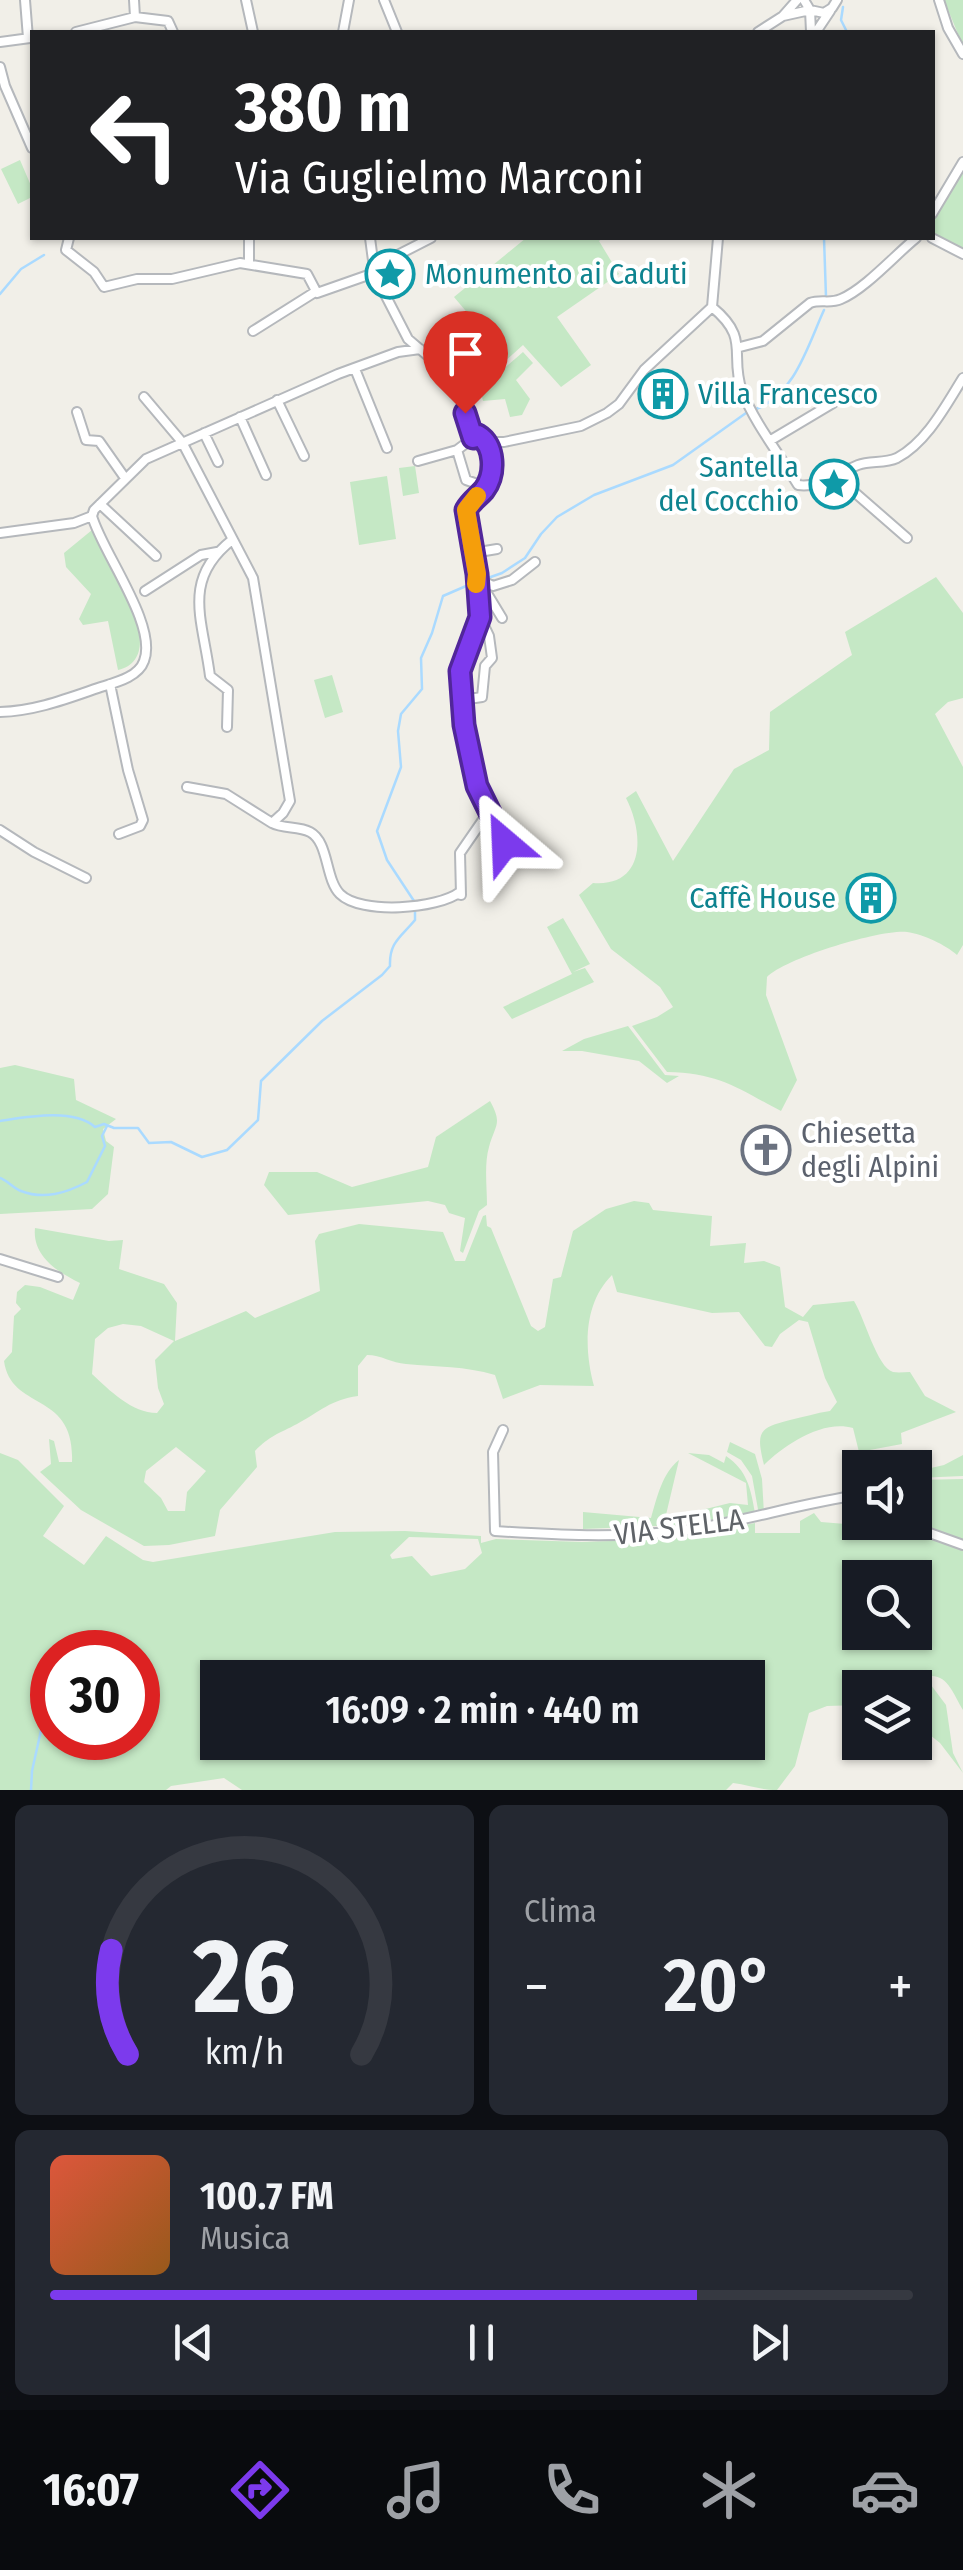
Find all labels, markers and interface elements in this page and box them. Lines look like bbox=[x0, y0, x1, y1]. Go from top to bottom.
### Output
text: 380 m bbox=[235, 66, 411, 150]
icon: left bbox=[70, 70, 200, 200]
text: Via Guglielmo Marconi bbox=[235, 151, 644, 205]
place icon: Monumento ai Caduti bbox=[364, 248, 416, 300]
place label: Monumento ai Caduti bbox=[425, 256, 688, 292]
pin bbox=[423, 311, 508, 414]
icon: arrive bbox=[438, 326, 493, 381]
building icon: Villa Francesco bbox=[637, 368, 689, 420]
place label: Villa Francesco bbox=[698, 376, 878, 412]
place label: Santella del Cocchio bbox=[658, 449, 799, 519]
place icon: Santella del Cocchio bbox=[808, 458, 860, 510]
position arrow bbox=[453, 791, 557, 895]
building icon: Caffè House bbox=[845, 872, 897, 924]
place label: Caffè House bbox=[689, 880, 836, 916]
place label: Chiesetta degli Alpini bbox=[801, 1115, 939, 1185]
church icon: Chiesetta degli Alpini bbox=[740, 1124, 792, 1176]
map controls bbox=[842, 1450, 932, 1760]
button: sound bbox=[842, 1450, 932, 1540]
street label: VIA STELLA bbox=[612, 1501, 746, 1553]
button: search bbox=[842, 1560, 932, 1650]
speed limit sign: 30 bbox=[30, 1630, 160, 1760]
button: layers bbox=[842, 1670, 932, 1760]
text: 16:09 · 2 min · 440 m bbox=[325, 1687, 640, 1733]
text: Clima bbox=[524, 1892, 597, 1930]
text: 26 bbox=[192, 1915, 296, 2040]
text: 20° bbox=[663, 1941, 773, 2031]
text: − bbox=[524, 1954, 549, 2020]
text: + bbox=[888, 1954, 913, 2020]
text: km/h bbox=[205, 2031, 284, 2073]
text: 100.7 FM bbox=[200, 2173, 334, 2219]
text: Musica bbox=[200, 2219, 290, 2257]
icon: previous bbox=[166, 2315, 221, 2370]
icon: pause bbox=[454, 2315, 509, 2370]
icon: next bbox=[742, 2315, 797, 2370]
icon: directions bbox=[225, 2455, 295, 2525]
icon: music bbox=[381, 2455, 451, 2525]
icon: phone bbox=[537, 2455, 607, 2525]
icon: climate bbox=[694, 2455, 764, 2525]
icon: car bbox=[850, 2455, 920, 2525]
text: 16:07 bbox=[43, 2463, 139, 2517]

